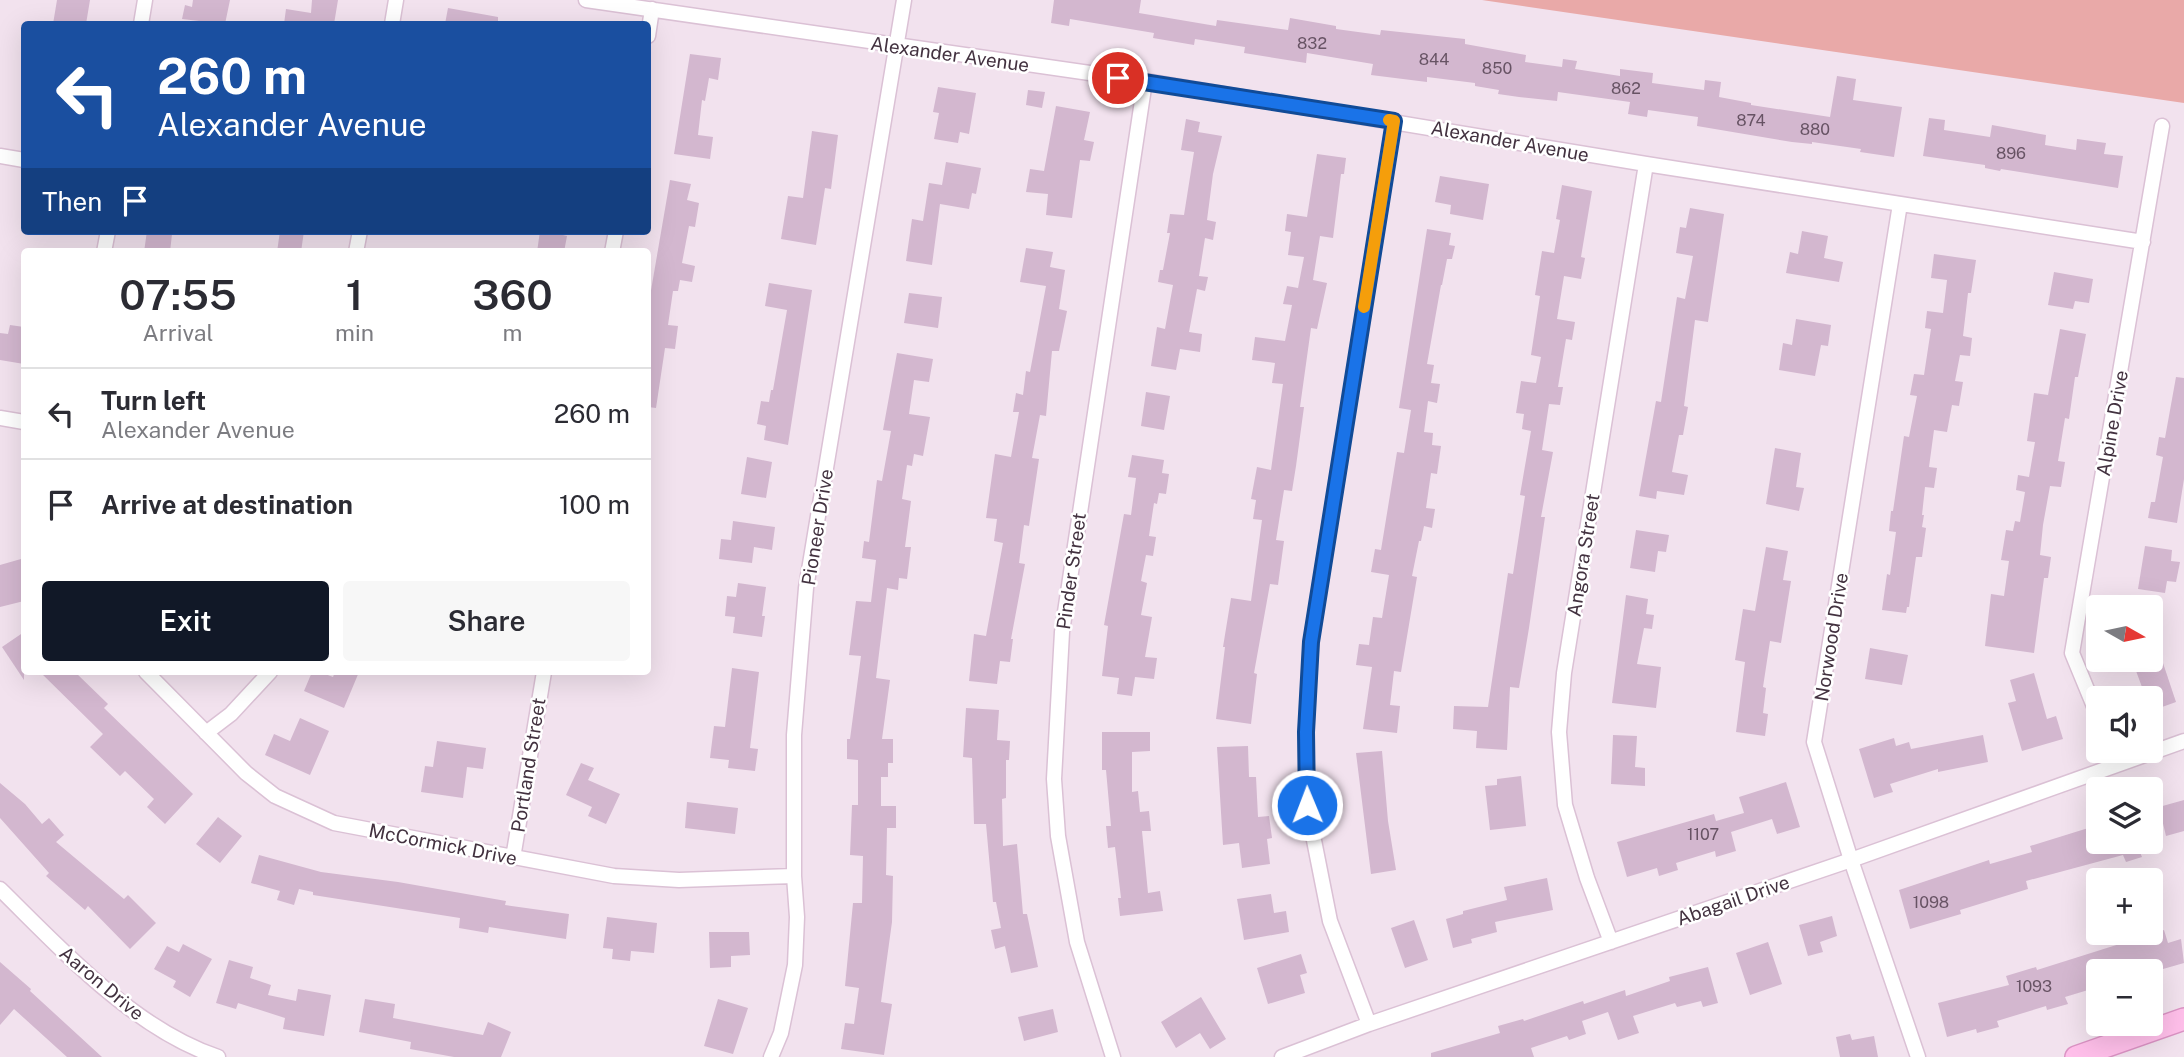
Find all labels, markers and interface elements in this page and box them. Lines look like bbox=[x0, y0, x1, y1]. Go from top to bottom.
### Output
street label: Alexander Avenue bbox=[869, 32, 1031, 76]
house number: 832 bbox=[1297, 34, 1327, 53]
text: 260 m bbox=[157, 47, 307, 105]
pin bbox=[1088, 48, 1148, 108]
icon: left bbox=[42, 49, 133, 140]
house number: 844 bbox=[1419, 50, 1449, 69]
icon: arrive bbox=[1099, 59, 1137, 97]
house number: 850 bbox=[1482, 59, 1512, 78]
house number: 862 bbox=[1611, 79, 1641, 98]
text: Alexander Avenue bbox=[157, 106, 427, 143]
house number: 874 bbox=[1736, 111, 1766, 130]
street label: Alexander Avenue bbox=[1429, 116, 1591, 166]
house number: 880 bbox=[1800, 120, 1830, 139]
house number: 896 bbox=[1996, 144, 2026, 163]
icon: arrive bbox=[116, 182, 154, 220]
text: Then bbox=[42, 186, 102, 217]
text: 07:55 bbox=[119, 270, 237, 319]
text: 1 bbox=[346, 270, 363, 319]
text: 360 bbox=[472, 270, 553, 319]
text: Arrival bbox=[142, 319, 214, 346]
text: min bbox=[335, 319, 374, 346]
text: m bbox=[503, 319, 522, 346]
street label: Alpine Drive bbox=[2092, 368, 2132, 478]
text: Turn left bbox=[101, 385, 206, 416]
icon: left bbox=[42, 395, 80, 433]
text: 260 m bbox=[554, 398, 630, 429]
text: Alexander Avenue bbox=[101, 416, 295, 443]
street label: Pioneer Drive bbox=[797, 467, 837, 587]
icon: arrive bbox=[42, 486, 80, 524]
text: Arrive at destination bbox=[101, 489, 353, 520]
text: 100 m bbox=[559, 489, 630, 520]
street label: Angora Street bbox=[1562, 492, 1604, 618]
street label: Pinder Street bbox=[1052, 511, 1090, 631]
street label: Norwood Drive bbox=[1810, 571, 1852, 703]
button: Exit bbox=[42, 581, 329, 661]
button: Share bbox=[343, 581, 630, 661]
north arrow bbox=[2086, 595, 2163, 672]
map controls bbox=[2086, 595, 2163, 1036]
button: sound bbox=[2086, 686, 2163, 763]
street label: Portland Street bbox=[507, 696, 549, 834]
position arrow bbox=[1270, 768, 1344, 842]
button: layers bbox=[2086, 777, 2163, 854]
street label: McCormick Drive bbox=[367, 819, 519, 869]
house number: 1107 bbox=[1687, 825, 1719, 844]
button: + bbox=[2086, 868, 2163, 945]
street label: Abagail Drive bbox=[1674, 870, 1792, 930]
house number: 1098 bbox=[1913, 893, 1949, 912]
street label: Aaron Drive bbox=[55, 941, 149, 1025]
button: − bbox=[2086, 959, 2163, 1036]
house number: 1093 bbox=[2016, 977, 2052, 996]

